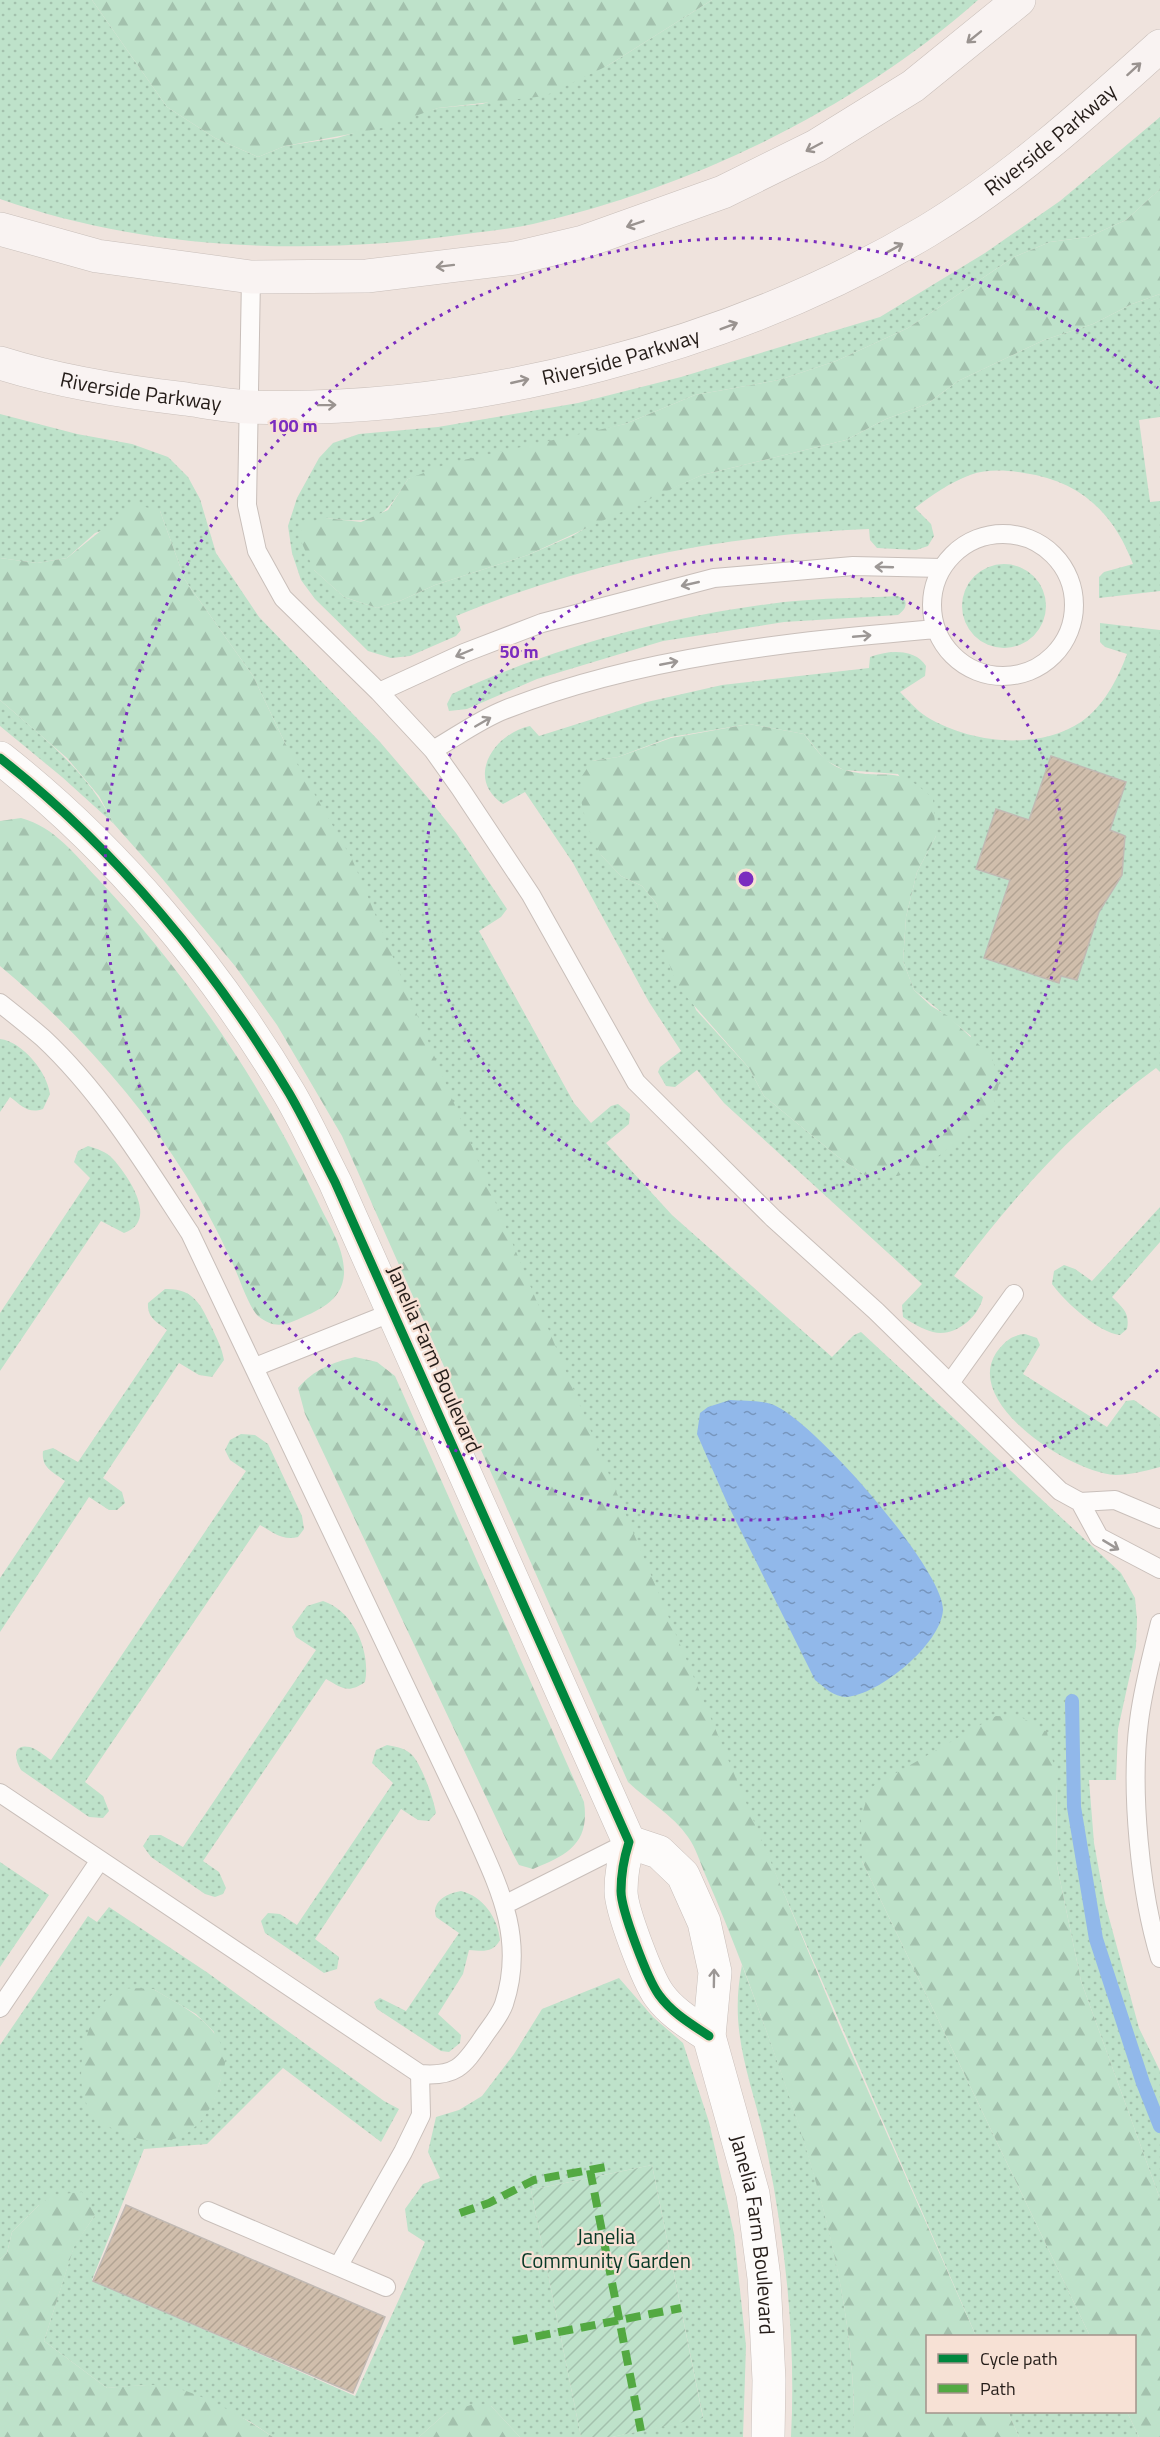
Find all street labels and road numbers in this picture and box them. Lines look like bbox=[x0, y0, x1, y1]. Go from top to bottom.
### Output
street label: Riverside Parkway bbox=[977, 75, 1123, 203]
street label: Riverside Parkway bbox=[539, 319, 704, 393]
street label: Riverside Parkway bbox=[57, 362, 224, 419]
street label: Janelia Farm Boulevard bbox=[379, 1260, 491, 1458]
street label: Janelia Farm Boulevard bbox=[722, 2131, 784, 2335]

